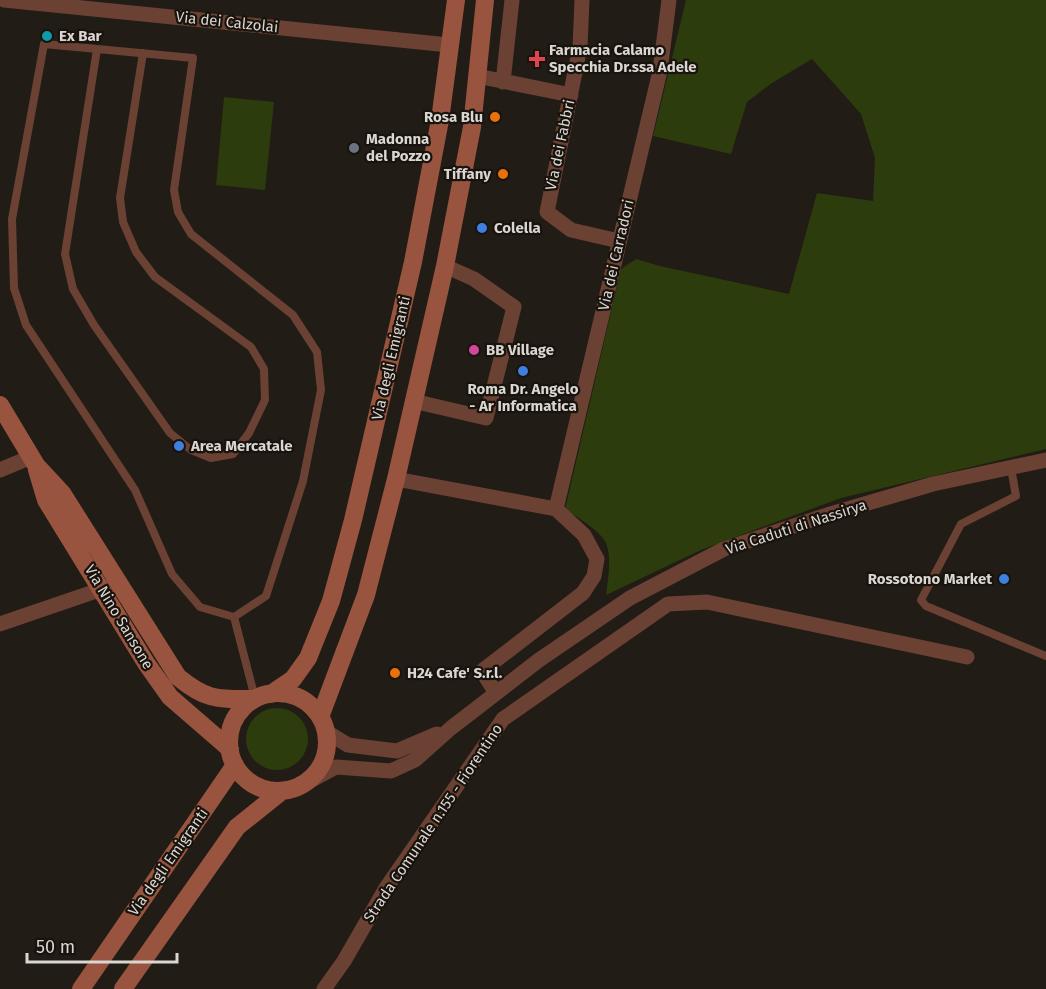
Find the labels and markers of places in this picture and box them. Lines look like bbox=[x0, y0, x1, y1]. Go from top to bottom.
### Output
place label: Ex Bar bbox=[59, 27, 103, 45]
marker: Ex Bar bbox=[40, 29, 54, 43]
place label: Farmacia Calamo Specchia Dr.ssa Adele bbox=[549, 41, 697, 76]
marker: Farmacia Calamo Specchia Dr.ssa Adele bbox=[530, 52, 544, 66]
place label: Rosa Blu bbox=[424, 108, 483, 126]
marker: Rosa Blu bbox=[488, 110, 502, 124]
place label: Madonna del Pozzo bbox=[366, 130, 431, 165]
marker: Madonna del Pozzo bbox=[347, 141, 361, 155]
place label: Tiffany bbox=[444, 165, 491, 183]
marker: Tiffany bbox=[496, 167, 510, 181]
place label: Colella bbox=[494, 219, 541, 237]
marker: Colella bbox=[475, 221, 489, 235]
place label: BB Village bbox=[486, 341, 554, 359]
marker: BB Village bbox=[467, 343, 481, 357]
marker: Roma Dr. Angelo - Ar Informatica bbox=[516, 364, 530, 378]
place label: Roma Dr. Angelo - Ar Informatica bbox=[468, 380, 579, 415]
place label: Area Mercatale bbox=[190, 437, 293, 455]
marker: Area Mercatale bbox=[172, 439, 186, 453]
place label: Rossotono Market bbox=[868, 570, 992, 588]
marker: Rossotono Market bbox=[997, 572, 1011, 586]
place label: H24 Cafe' S.r.l. bbox=[407, 664, 503, 682]
marker: H24 Cafe' S.r.l. bbox=[388, 666, 402, 680]

